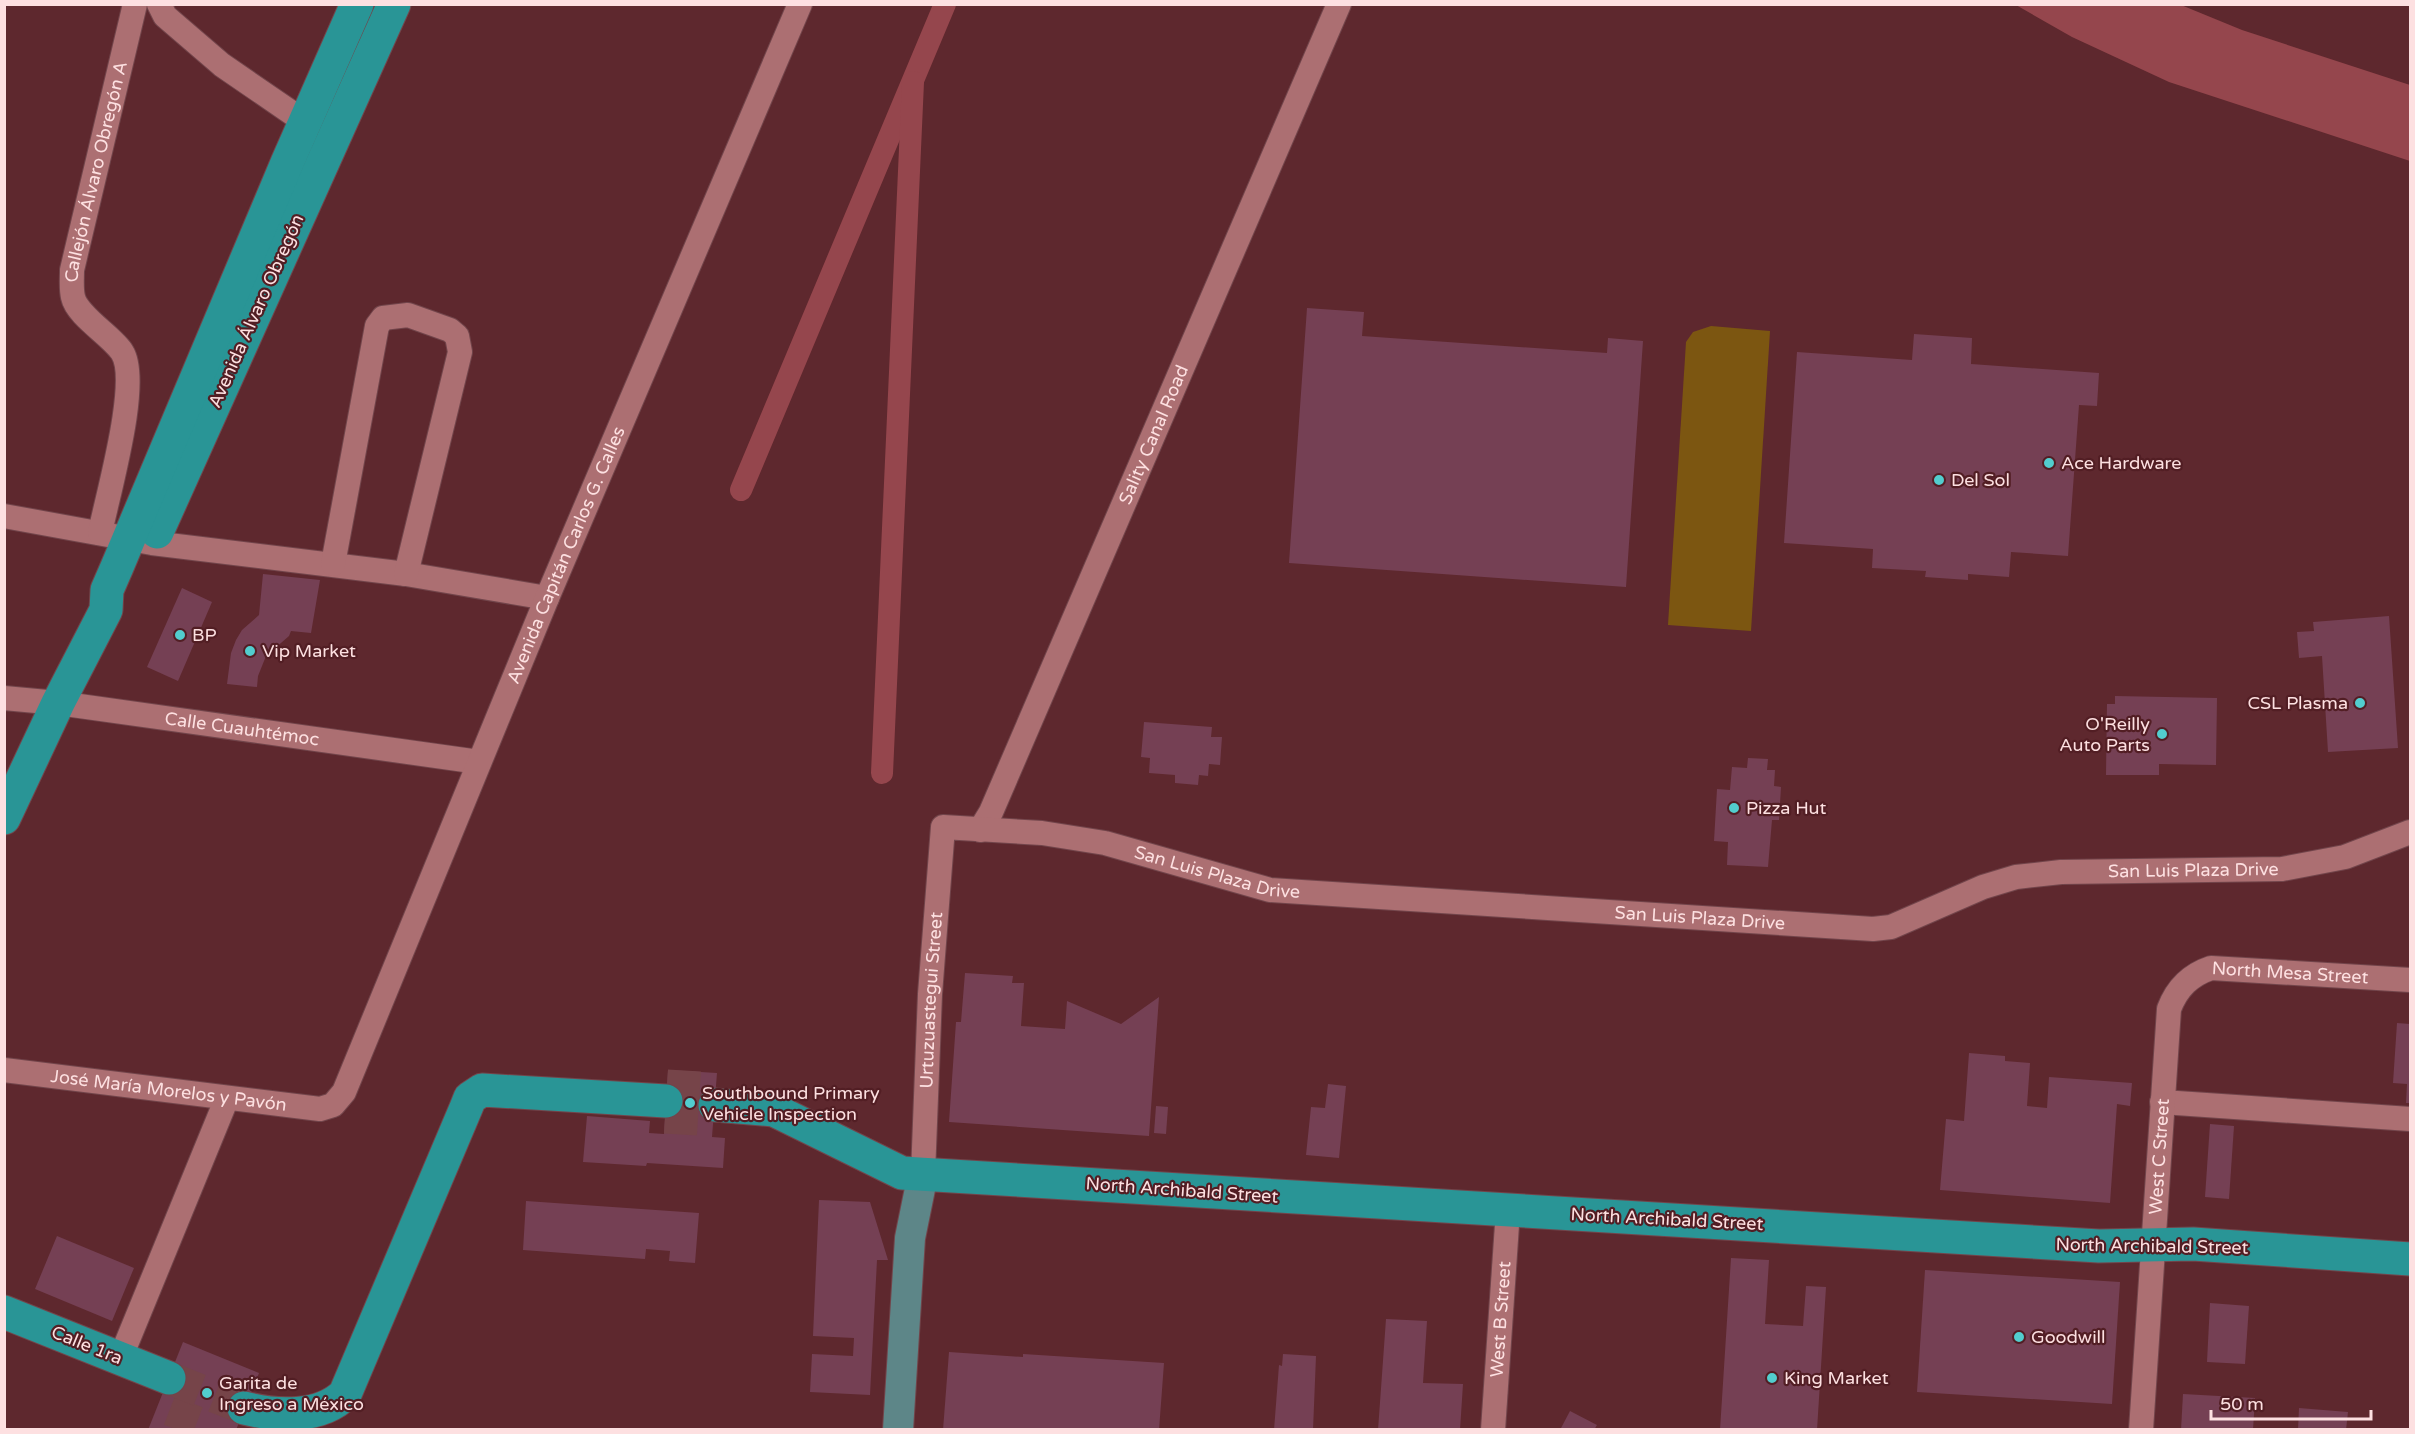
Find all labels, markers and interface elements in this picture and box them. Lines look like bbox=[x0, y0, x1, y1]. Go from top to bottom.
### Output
street label: Callejón Álvaro Obregón A bbox=[61, 59, 132, 283]
street label: Avenida Álvaro Obregón bbox=[203, 211, 309, 411]
street label: Sality Canal Road bbox=[1114, 362, 1193, 508]
street label: Avenida Capitán Carlos G. Calles bbox=[502, 423, 630, 687]
place label: Ace Hardware bbox=[2061, 452, 2181, 474]
marker: Ace Hardware bbox=[2042, 456, 2056, 470]
place label: Del Sol bbox=[1951, 469, 2010, 491]
marker: Del Sol bbox=[1932, 473, 1946, 487]
place label: BP bbox=[192, 624, 217, 646]
marker: BP bbox=[173, 628, 187, 642]
place label: Vip Market bbox=[262, 640, 356, 662]
marker: Vip Market bbox=[243, 644, 257, 658]
place label: CSL Plasma bbox=[2247, 692, 2348, 714]
marker: CSL Plasma bbox=[2353, 696, 2367, 710]
street label: Calle Cuauhtémoc bbox=[163, 707, 321, 750]
place label: O'Reilly Auto Parts bbox=[2059, 713, 2150, 756]
marker: O'Reilly Auto Parts bbox=[2155, 727, 2169, 741]
place label: Pizza Hut bbox=[1746, 797, 1826, 819]
marker: Pizza Hut bbox=[1727, 801, 1741, 815]
street label: San Luis Plaza Drive bbox=[1132, 841, 1301, 903]
street label: San Luis Plaza Drive bbox=[2108, 858, 2279, 882]
street label: San Luis Plaza Drive bbox=[1614, 901, 1786, 934]
street label: Urtuzuastegui Street bbox=[915, 911, 947, 1089]
street label: North Mesa Street bbox=[2211, 957, 2369, 988]
street label: José María Morelos y Pavón bbox=[50, 1065, 288, 1116]
place label: Southbound Primary Vehicle Inspection bbox=[702, 1082, 880, 1125]
marker: Southbound Primary Vehicle Inspection bbox=[683, 1096, 697, 1110]
street label: West C Street bbox=[2144, 1098, 2174, 1215]
street label: North Archibald Street bbox=[1085, 1172, 1279, 1208]
street label: North Archibald Street bbox=[1570, 1203, 1764, 1235]
street label: North Archibald Street bbox=[2055, 1233, 2249, 1259]
street label: West B Street bbox=[1486, 1260, 1515, 1378]
street label: Calle 1ra bbox=[48, 1321, 126, 1369]
place label: Goodwill bbox=[2031, 1326, 2106, 1348]
marker: Goodwill bbox=[2012, 1330, 2026, 1344]
place label: King Market bbox=[1784, 1367, 1889, 1389]
marker: King Market bbox=[1765, 1371, 1779, 1385]
place label: Garita de Ingreso a México bbox=[219, 1372, 364, 1415]
scale bar bbox=[2211, 1383, 2372, 1421]
marker: Garita de Ingreso a México bbox=[200, 1386, 214, 1400]
text: 50 m bbox=[2220, 1393, 2264, 1415]

